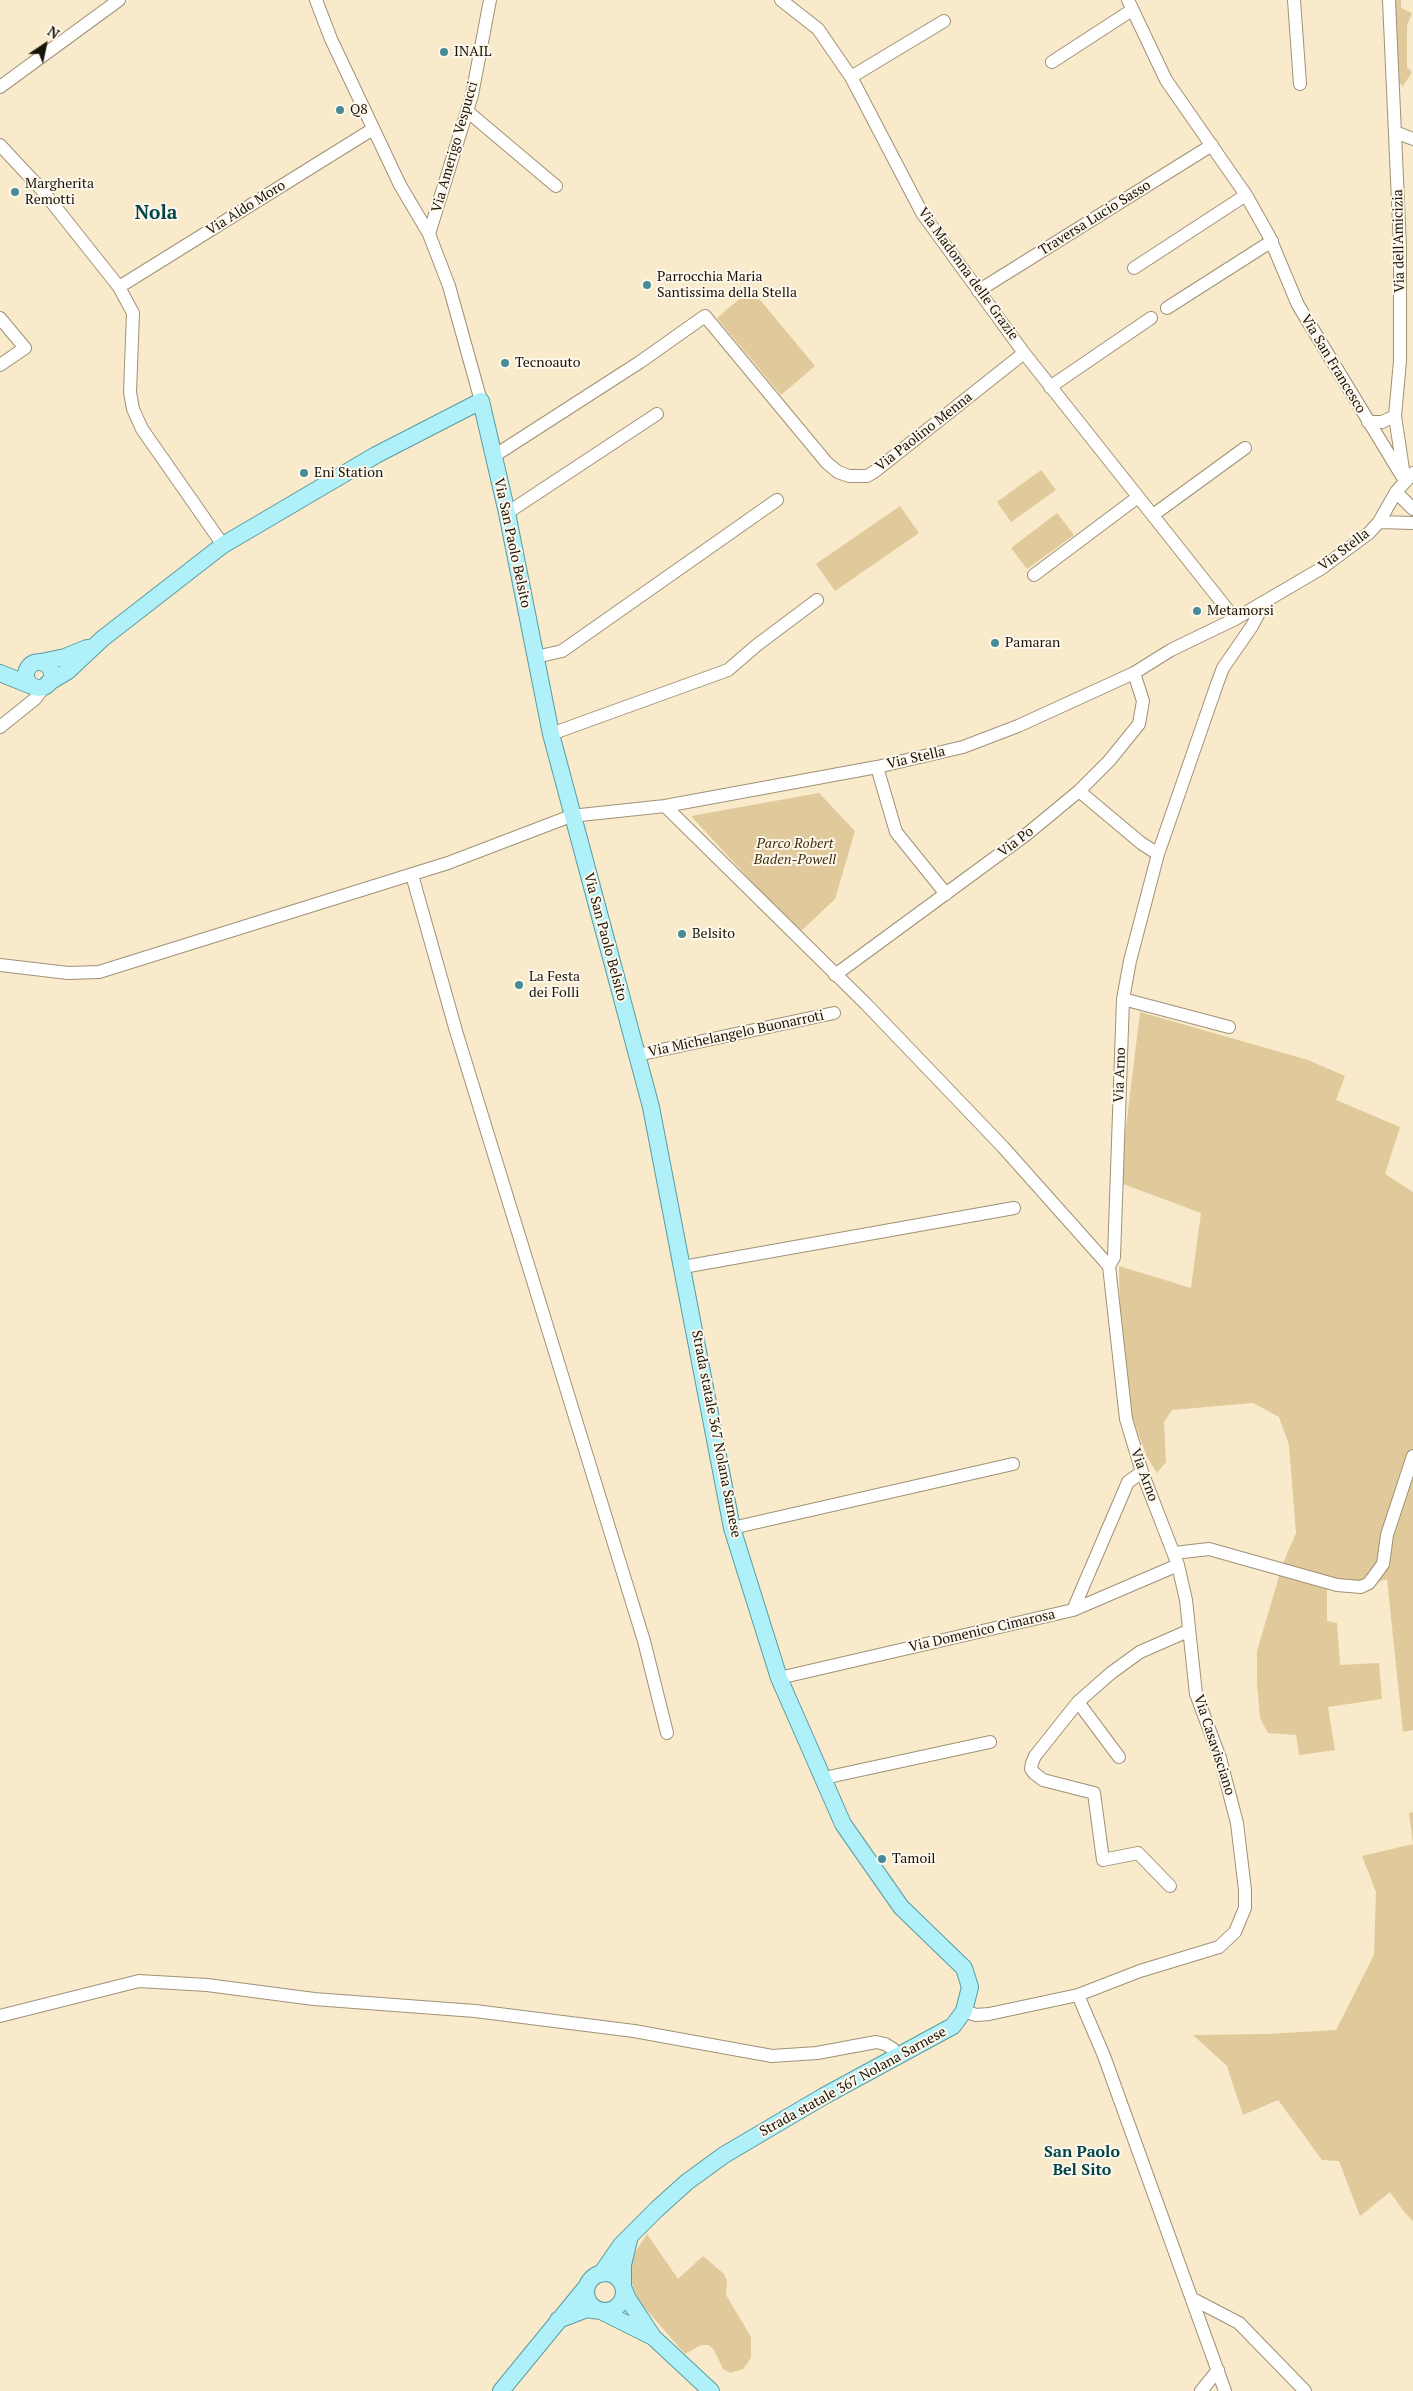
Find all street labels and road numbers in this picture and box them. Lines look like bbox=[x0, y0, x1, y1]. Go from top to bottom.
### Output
street label: Via Amerigo Vespucci bbox=[428, 80, 482, 214]
street label: Via Aldo Moro bbox=[203, 177, 289, 239]
street label: Traversa Lucio Sasso bbox=[1036, 177, 1154, 259]
street label: Via dell'Amicizia bbox=[1390, 189, 1408, 293]
street label: Via Madonna delle Grazie bbox=[914, 204, 1022, 344]
street label: Via San Francesco bbox=[1297, 312, 1369, 416]
street label: Via Paolino Menna bbox=[872, 389, 976, 475]
street label: Via San Paolo Belsito bbox=[490, 477, 534, 609]
street label: Via Stella bbox=[1315, 525, 1373, 575]
street label: Via Stella bbox=[885, 743, 947, 773]
street label: Via Po bbox=[995, 823, 1037, 861]
street label: Via San Paolo Belsito bbox=[580, 871, 630, 1003]
street label: Via Michelangelo Buonarroti bbox=[647, 1007, 825, 1061]
street label: Via Arno bbox=[1111, 1047, 1129, 1103]
street label: Strada statale 367 Nolana Sarnese bbox=[688, 1329, 744, 1539]
street label: Via Arno bbox=[1127, 1446, 1161, 1504]
street label: Via Domenico Cimarosa bbox=[907, 1606, 1057, 1656]
street label: Via Casavisciano bbox=[1190, 1693, 1238, 1797]
street label: Strada statale 367 Nolana Sarnese bbox=[757, 2024, 949, 2140]

